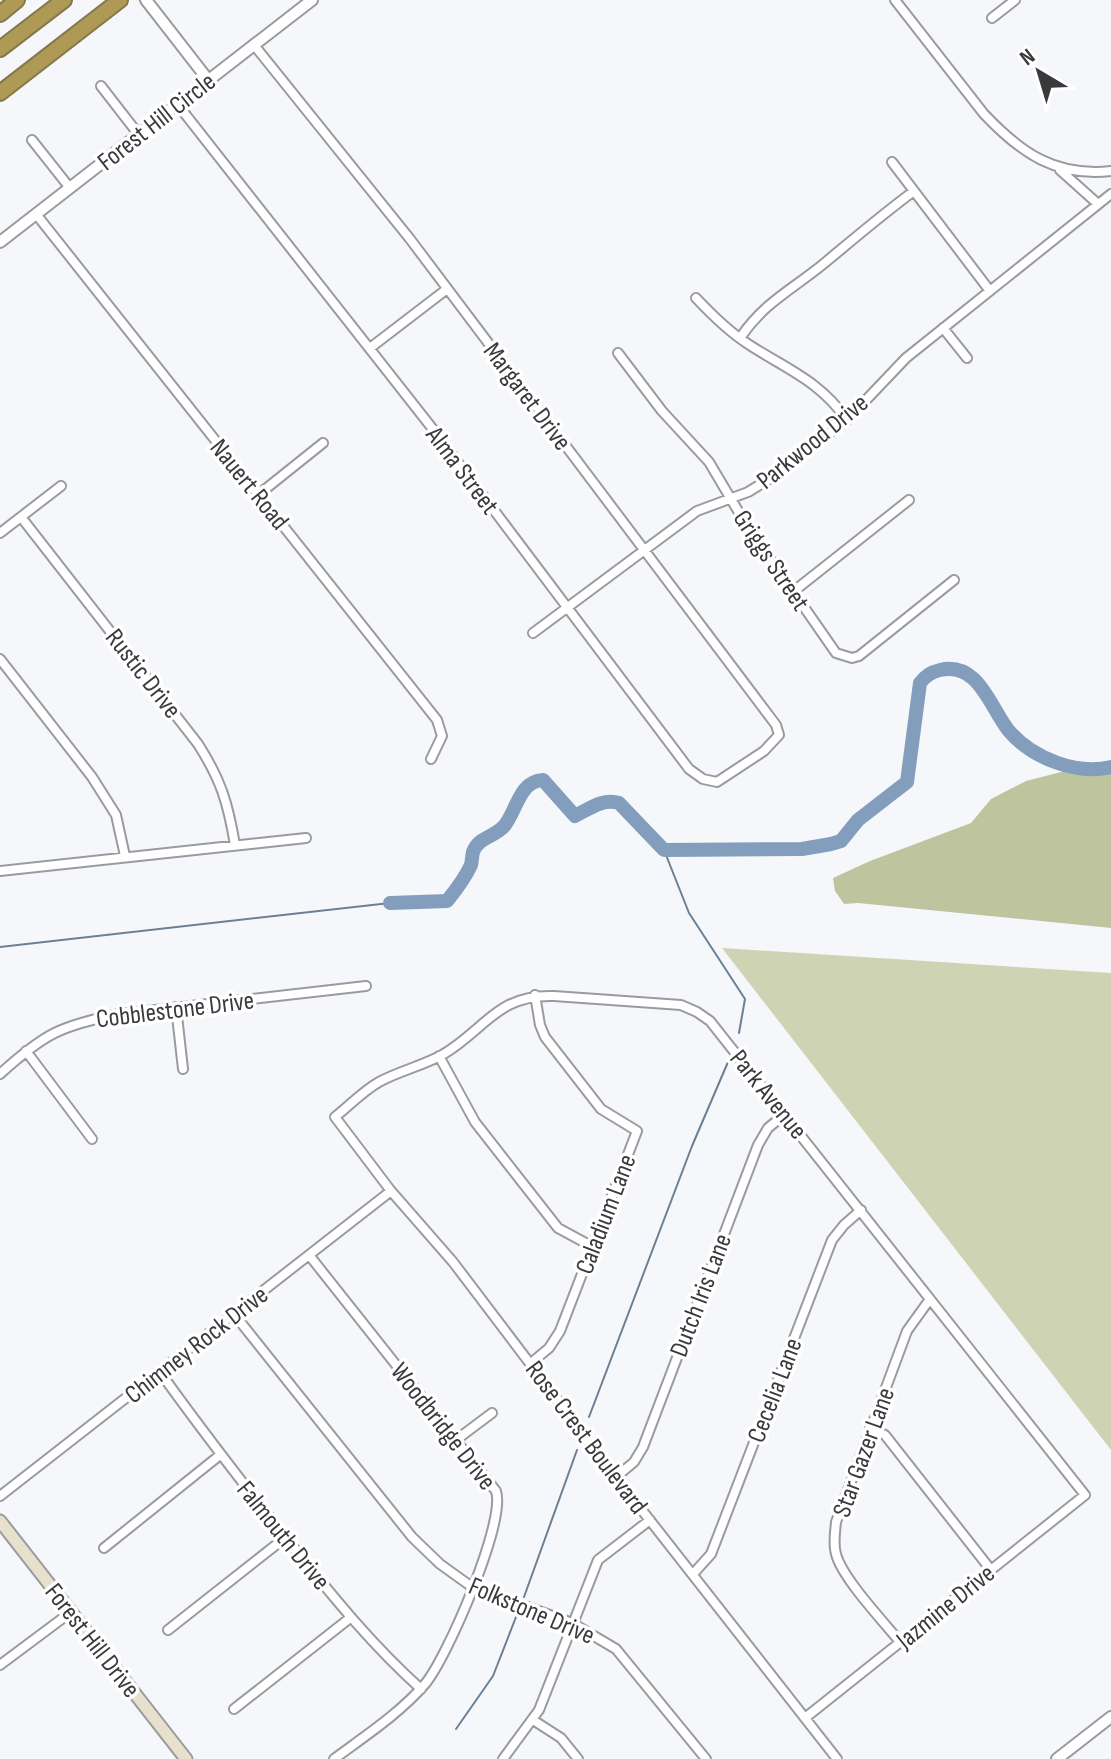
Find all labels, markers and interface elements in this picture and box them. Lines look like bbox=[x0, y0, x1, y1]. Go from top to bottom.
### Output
north arrow bbox=[999, 32, 1079, 112]
text: N bbox=[1015, 43, 1041, 72]
street label: Forest Hill Circle bbox=[92, 66, 222, 178]
street label: Margaret Drive bbox=[476, 337, 577, 457]
street label: Parkwood Drive bbox=[751, 388, 875, 497]
street label: Alma Street bbox=[418, 420, 505, 521]
street label: Nauert Road bbox=[203, 433, 295, 537]
street label: Griggs Street bbox=[726, 505, 816, 617]
street label: Rustic Drive bbox=[98, 623, 187, 725]
street label: Cobblestone Drive bbox=[94, 985, 256, 1036]
street label: Park Avenue bbox=[723, 1044, 813, 1146]
street label: Caladium Lane bbox=[569, 1150, 643, 1279]
street label: Dutch Iris Lane bbox=[664, 1230, 739, 1361]
street label: Chimney Rock Drive bbox=[119, 1280, 275, 1411]
street label: Cecelia Lane bbox=[741, 1334, 809, 1447]
street label: Rose Crest Boulevard bbox=[518, 1355, 653, 1521]
street label: Woodbridge Drive bbox=[383, 1357, 502, 1497]
street label: Star Gazer Lane bbox=[827, 1383, 902, 1522]
street label: Falmouth Drive bbox=[230, 1475, 336, 1597]
street label: Jazmine Drive bbox=[890, 1558, 1001, 1657]
street label: Folkstone Drive bbox=[464, 1571, 599, 1652]
street label: Forest Hill Drive bbox=[38, 1578, 146, 1704]

